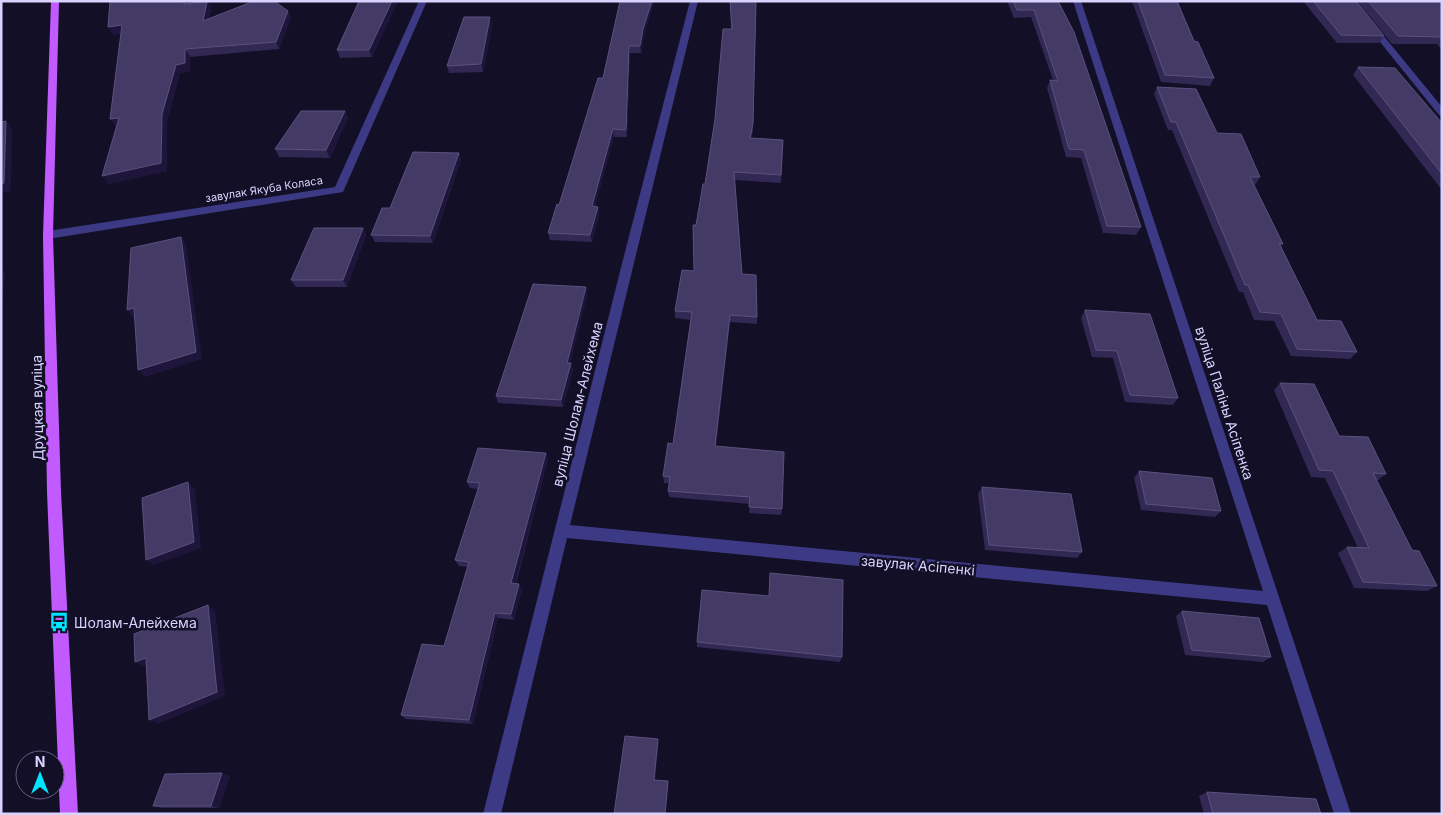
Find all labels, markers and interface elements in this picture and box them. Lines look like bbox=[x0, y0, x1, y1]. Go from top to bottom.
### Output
street label: завулак Якуба Коласа bbox=[204, 173, 324, 205]
street label: вуліца Шолам-Алейхема bbox=[548, 320, 606, 488]
street label: вуліца Паліны Асіпенка bbox=[1192, 324, 1258, 482]
street label: Друцкая вуліца bbox=[28, 355, 46, 461]
street label: завулак Асіпенкі bbox=[860, 552, 976, 578]
bus stop icon: Шолам-Алейхема bbox=[48, 611, 70, 633]
place label: Шолам-Алейхема bbox=[74, 614, 197, 631]
north arrow bbox=[15, 750, 65, 800]
text: N bbox=[35, 753, 45, 770]

